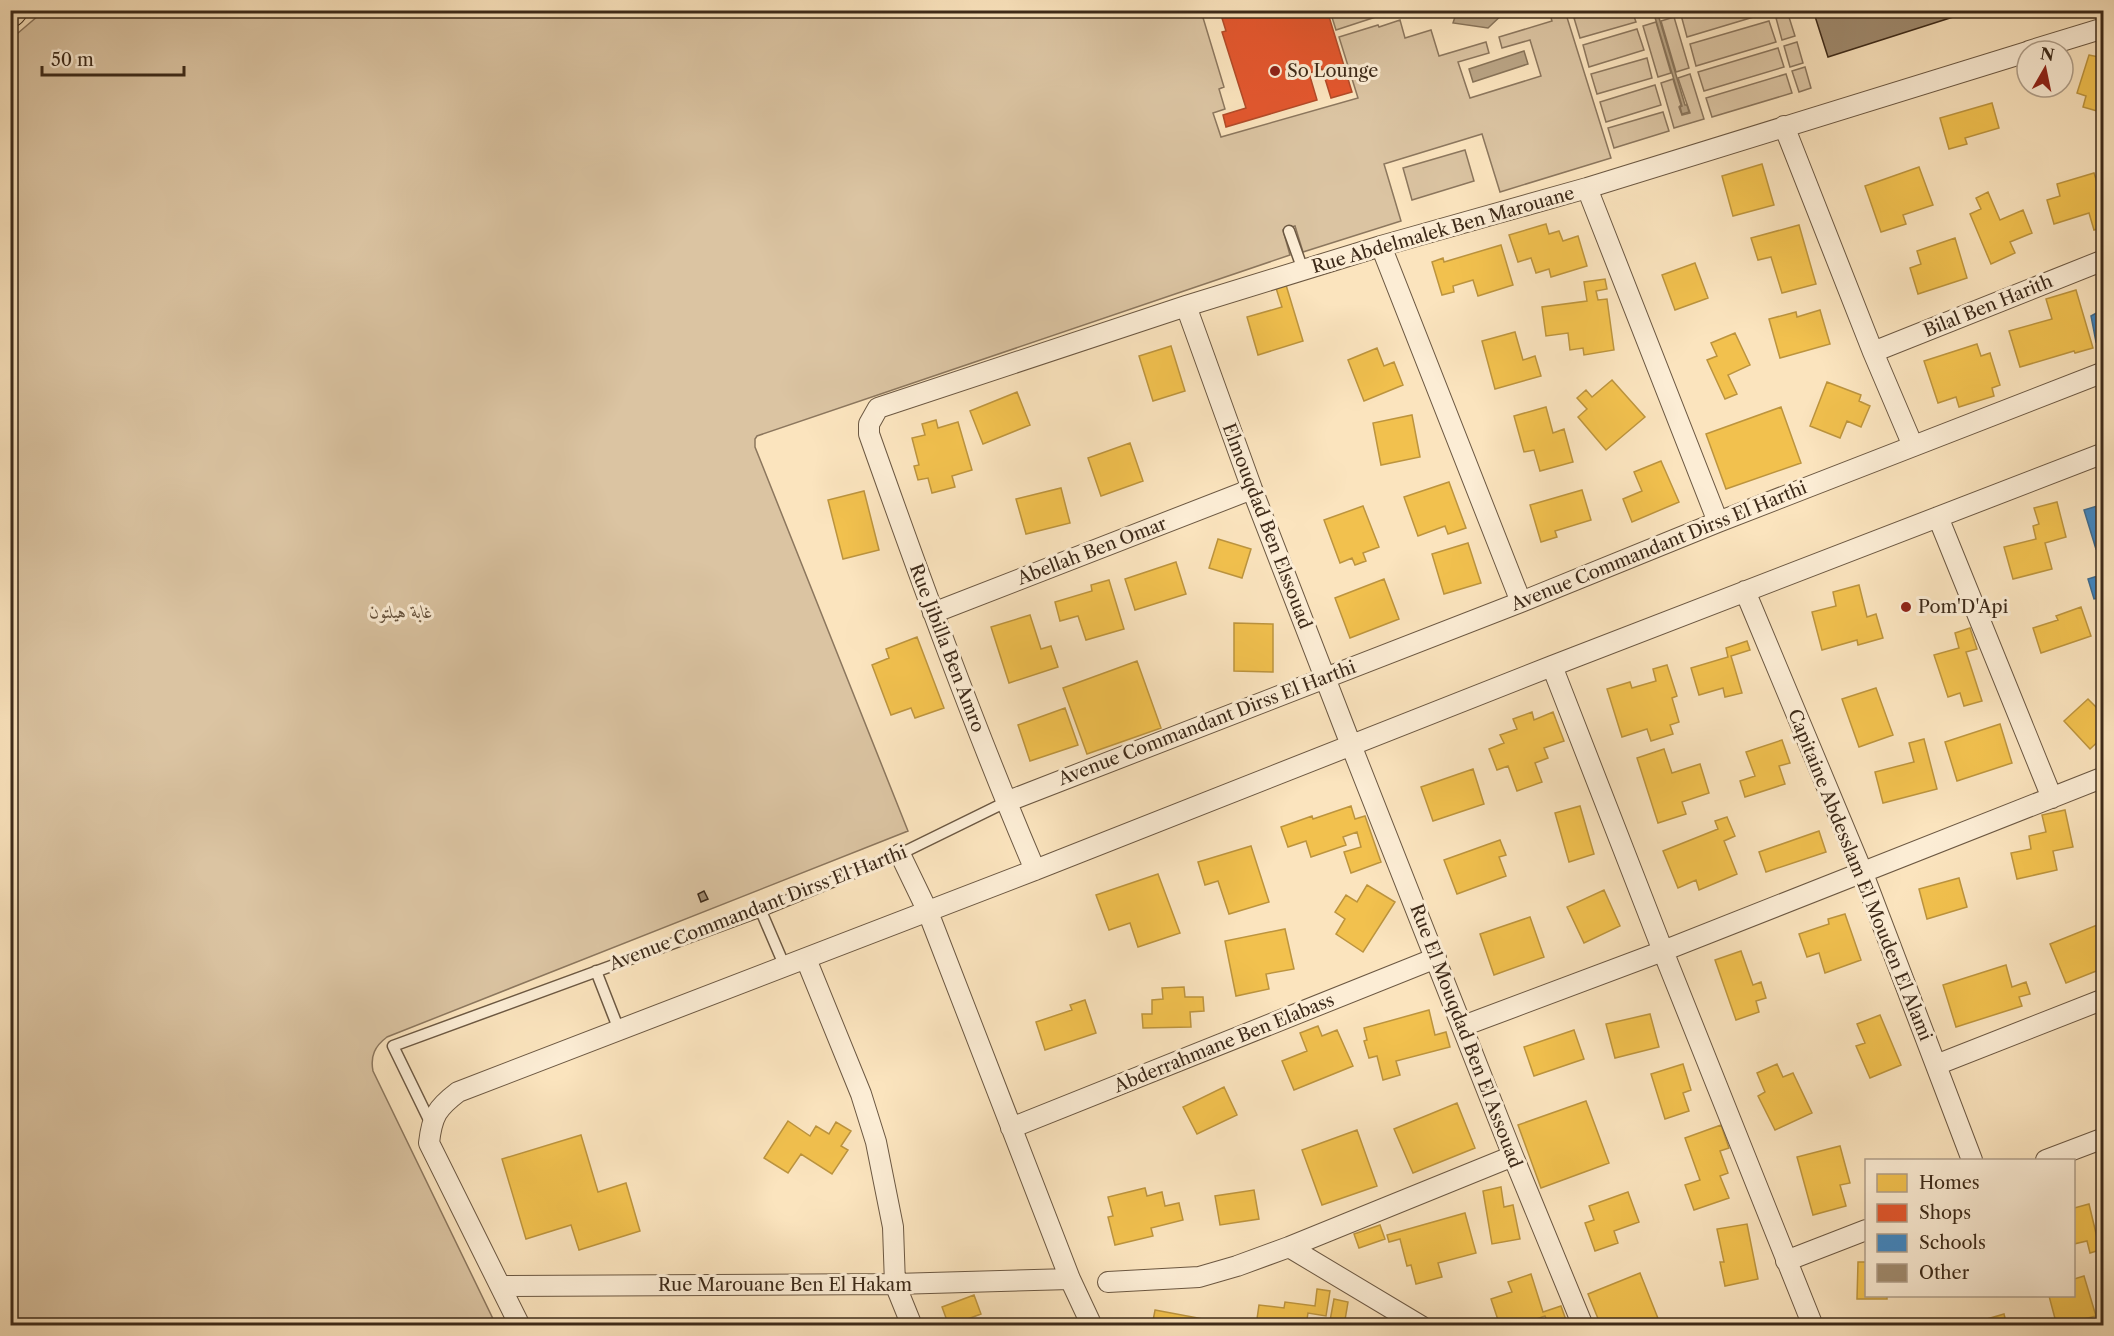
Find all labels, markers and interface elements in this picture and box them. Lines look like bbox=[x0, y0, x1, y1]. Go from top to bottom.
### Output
scale bar bbox=[42, 39, 184, 77]
north arrow bbox=[2015, 39, 2075, 99]
text: N bbox=[2039, 43, 2056, 65]
text: 50 m bbox=[51, 49, 94, 71]
place label: So Lounge bbox=[1287, 60, 1378, 82]
marker: So Lounge bbox=[1268, 64, 1282, 78]
street label: Rue Abdelmalek Ben Marouane bbox=[1309, 182, 1577, 278]
street label: Bilal Ben Harith bbox=[1920, 270, 2056, 342]
street label: Elmouqdad Ben Elssouad bbox=[1218, 420, 1316, 632]
street label: Avenue Commandant Dirss El Harthi bbox=[1507, 476, 1811, 616]
street label: Abellah Ben Omar bbox=[1013, 512, 1170, 590]
street label: Rue Jibilla Ben Amro bbox=[905, 561, 989, 735]
place label: Pom'D'Api bbox=[1918, 596, 2009, 618]
marker: Pom'D'Api bbox=[1899, 600, 1913, 614]
park label: غابة هيلتون bbox=[369, 601, 433, 623]
street label: Avenue Commandant Dirss El Harthi bbox=[1054, 656, 1359, 790]
street label: Capitaine Abdesslam El Mouden El Alami bbox=[1783, 706, 1937, 1045]
street label: Avenue Commandant Dirss El Harthi bbox=[605, 841, 910, 975]
street label: Rue El Mouqdad Ben El Assouad bbox=[1405, 901, 1527, 1171]
street label: Abderrahmane Ben Elabass bbox=[1110, 989, 1337, 1098]
legend bbox=[1865, 1159, 2075, 1297]
text: Homes bbox=[1919, 1172, 1980, 1194]
text: Shops bbox=[1919, 1202, 1971, 1224]
text: Schools bbox=[1919, 1232, 1986, 1254]
text: Other bbox=[1919, 1262, 1970, 1284]
street label: Rue Marouane Ben El Hakam bbox=[658, 1274, 912, 1296]

